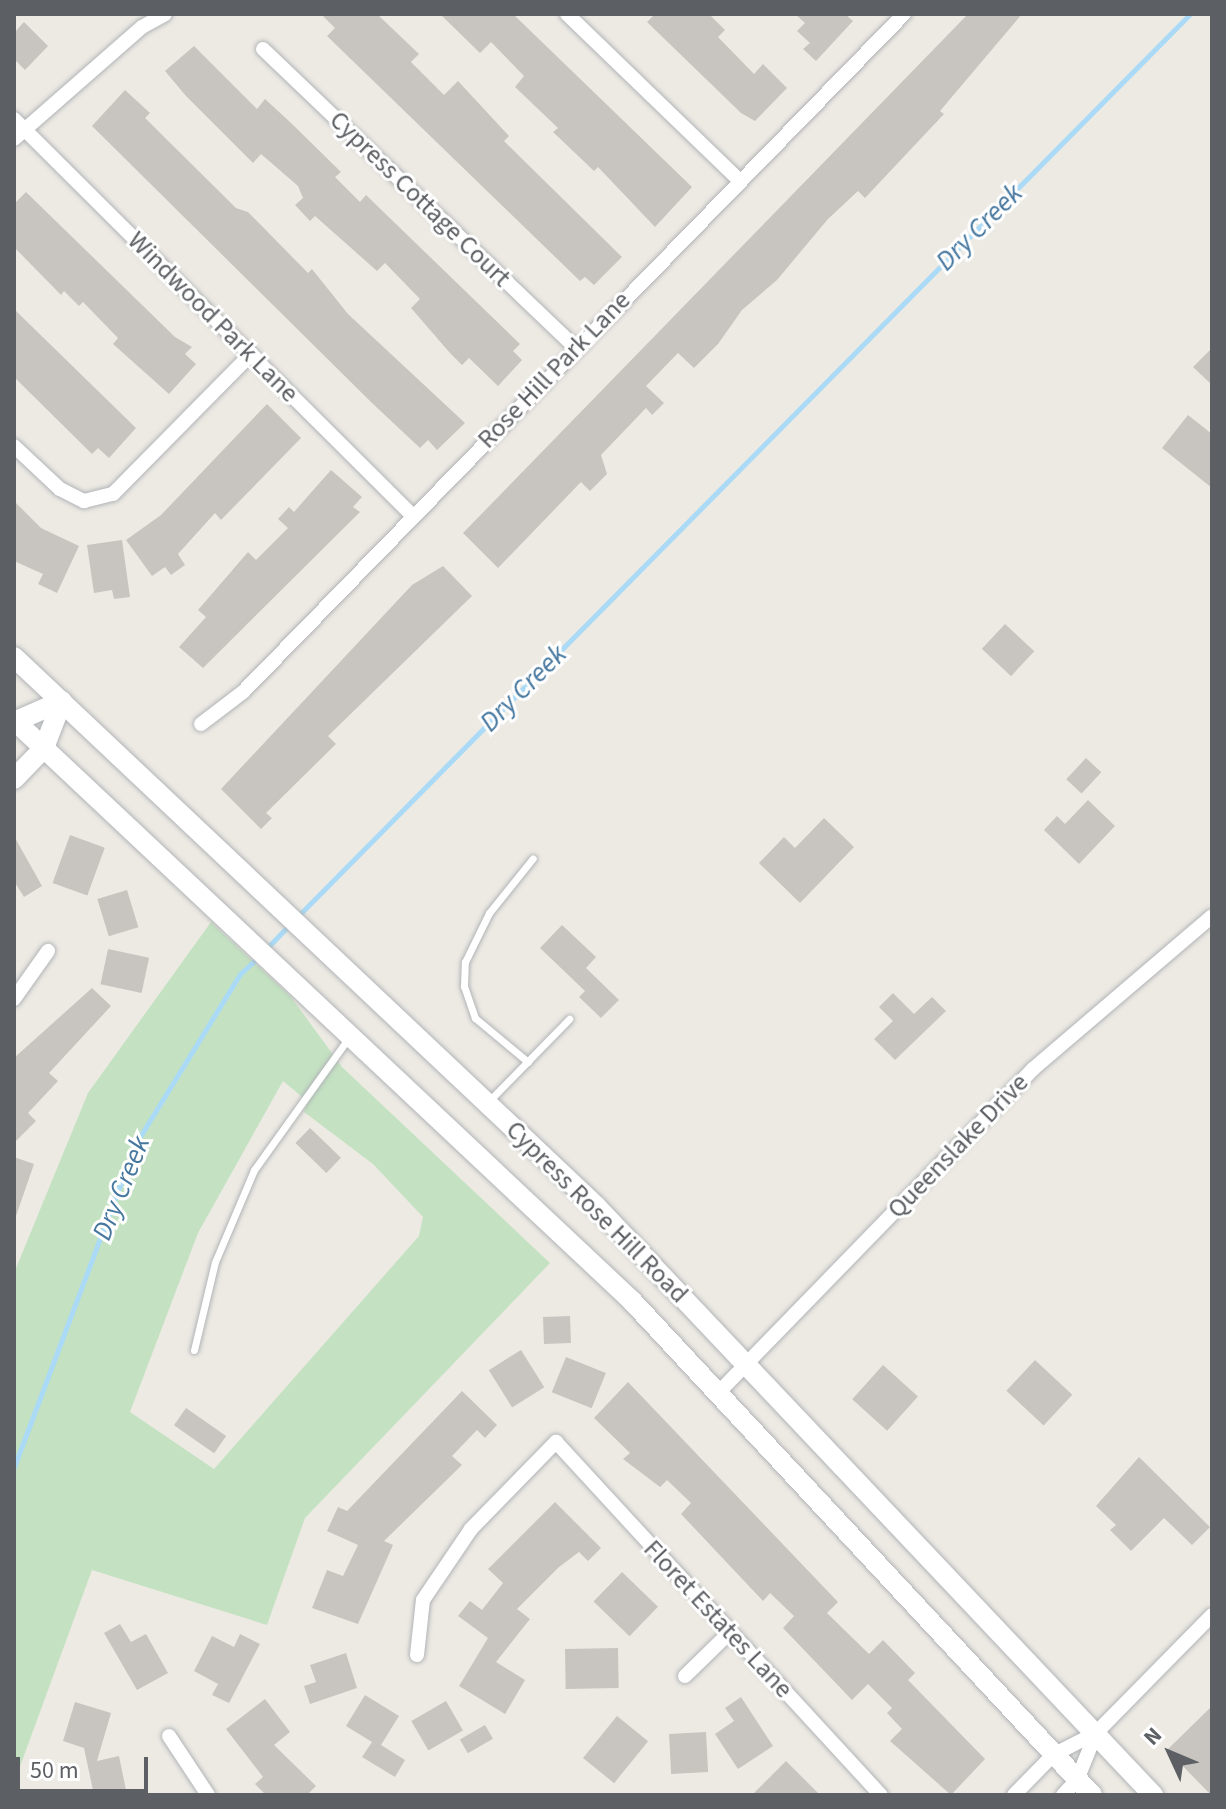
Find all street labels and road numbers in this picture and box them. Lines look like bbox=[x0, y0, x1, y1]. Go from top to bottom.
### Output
street label: Cypress Cottage Court bbox=[323, 105, 517, 293]
street label: Windwood Park Lane bbox=[121, 225, 305, 409]
street label: Rose Hill Park Lane bbox=[471, 285, 637, 455]
street label: Queenslake Drive bbox=[881, 1067, 1035, 1225]
street label: Cypress Rose Hill Road bbox=[499, 1114, 695, 1310]
street label: Floret Estates Lane bbox=[637, 1534, 799, 1704]

